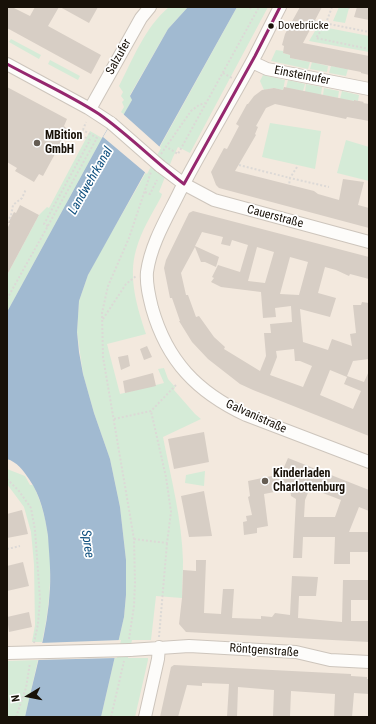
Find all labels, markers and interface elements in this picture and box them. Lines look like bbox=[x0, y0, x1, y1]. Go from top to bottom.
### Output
place label: Dovebrücke bbox=[278, 19, 329, 33]
marker: Dovebrücke bbox=[266, 21, 276, 31]
street label: Salzufer bbox=[103, 37, 135, 77]
street label: Einsteinufer bbox=[273, 64, 331, 88]
place label: MBition GmbH bbox=[45, 129, 82, 157]
marker: MBition GmbH bbox=[32, 138, 42, 148]
water label: Landwehrkanal bbox=[65, 145, 117, 217]
street label: Cauerstraße bbox=[245, 203, 305, 231]
street label: Galvanistraße bbox=[223, 397, 289, 437]
place label: Kinderladen Charlottenburg bbox=[273, 467, 345, 495]
marker: Kinderladen Charlottenburg bbox=[260, 476, 270, 486]
water label: Spree bbox=[77, 529, 97, 559]
street label: Röntgenstraße bbox=[229, 641, 299, 661]
north arrow bbox=[8, 676, 48, 716]
text: N bbox=[9, 694, 23, 703]

